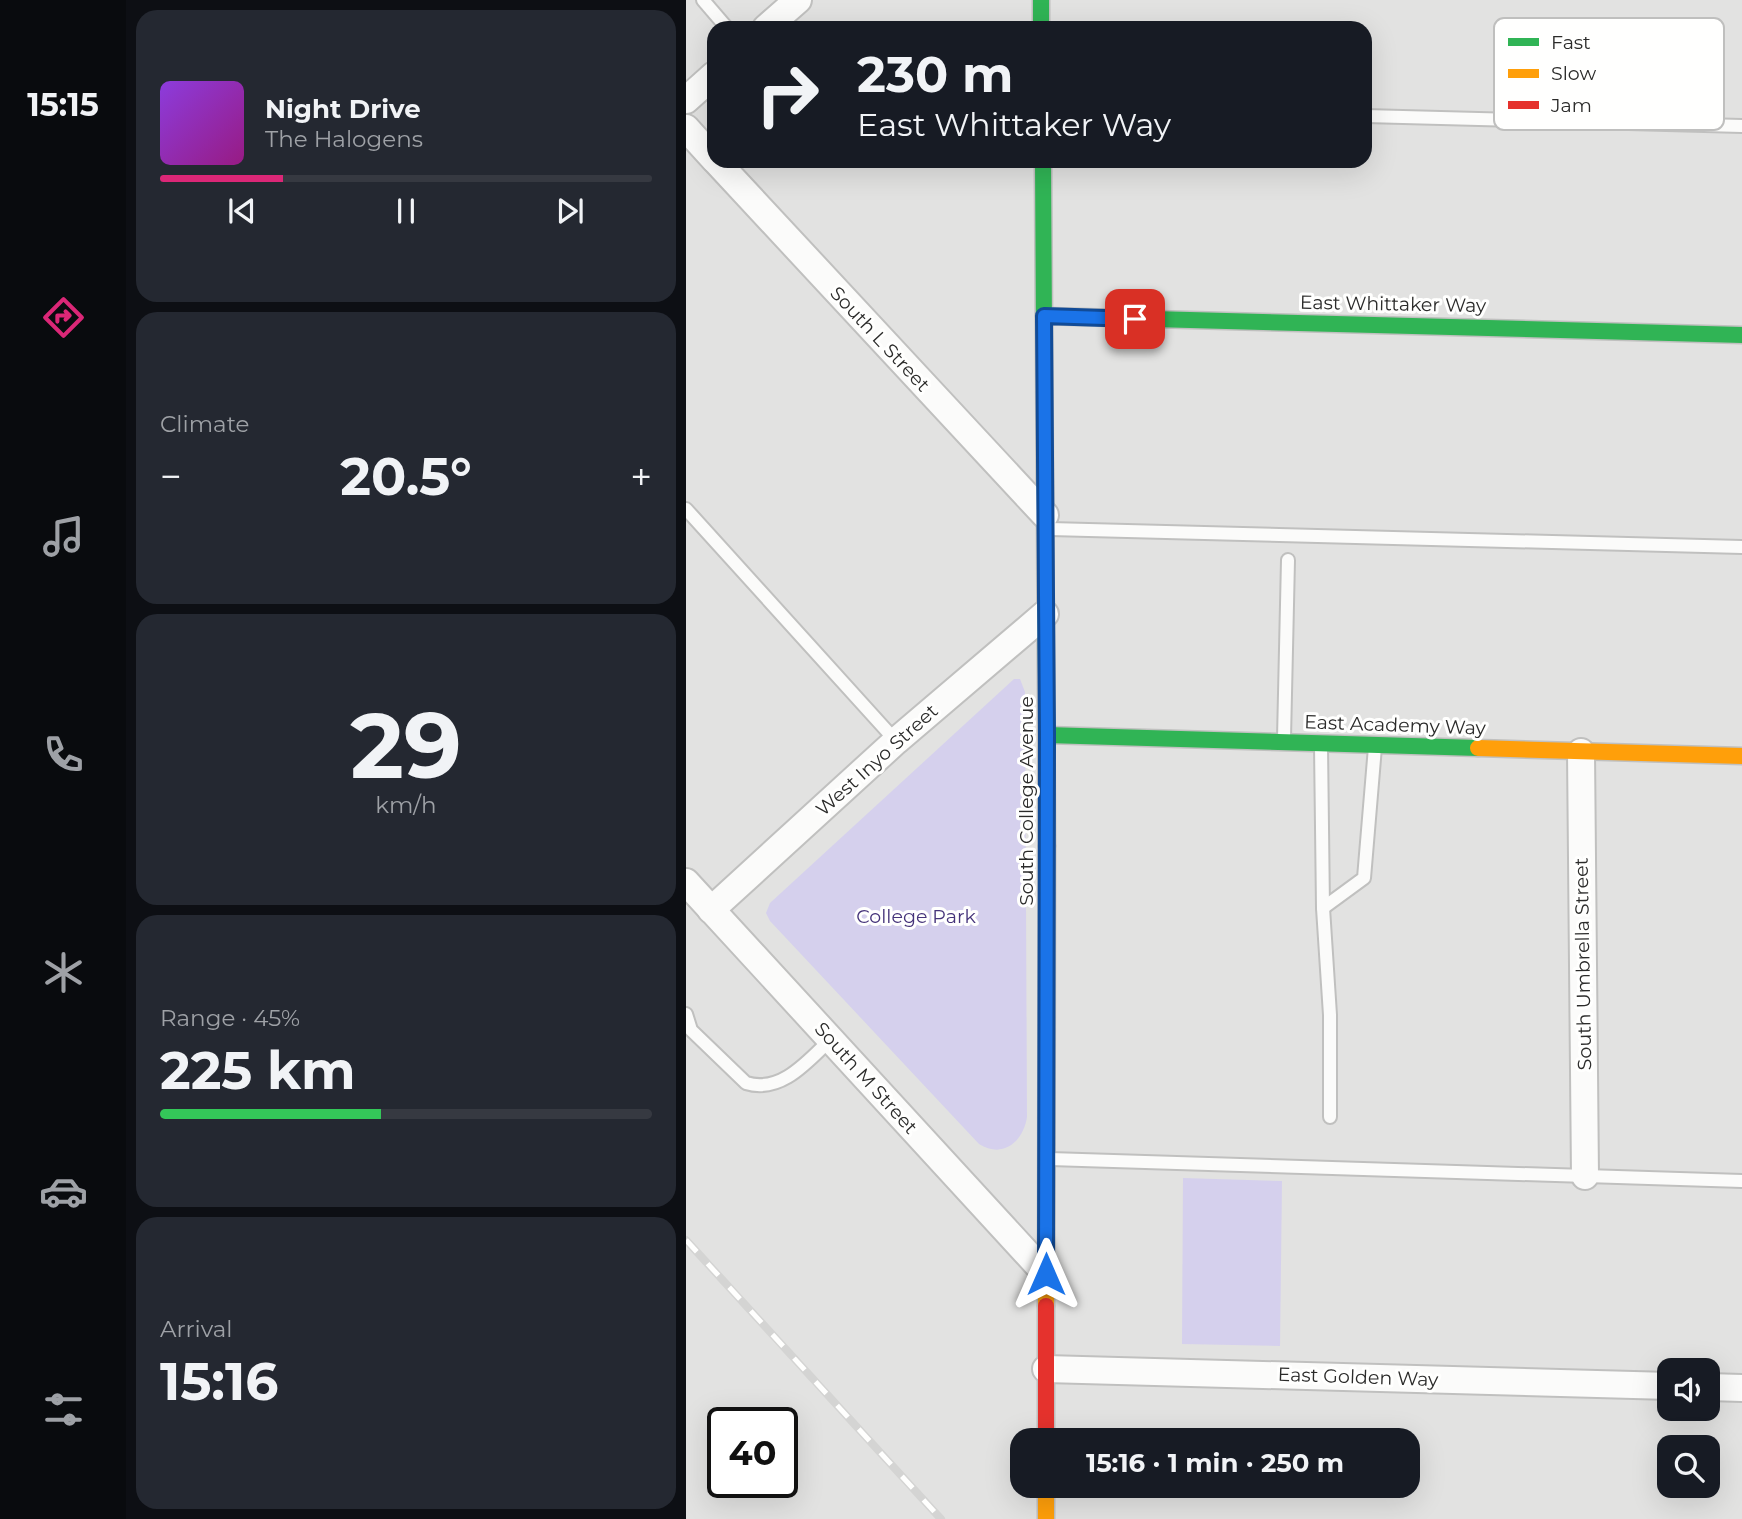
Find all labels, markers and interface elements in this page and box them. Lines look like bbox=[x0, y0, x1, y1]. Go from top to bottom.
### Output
legend bbox=[1494, 18, 1724, 130]
text: Fast bbox=[1551, 31, 1591, 54]
text: 230 m bbox=[857, 45, 1013, 104]
icon: right bbox=[742, 49, 833, 140]
text: Slow bbox=[1551, 62, 1596, 85]
text: 15:15 bbox=[27, 85, 99, 124]
text: Night Drive bbox=[265, 93, 421, 125]
text: Jam bbox=[1550, 94, 1592, 117]
text: East Whittaker Way bbox=[857, 105, 1171, 144]
text: The Halogens bbox=[265, 125, 423, 153]
icon: previous bbox=[223, 192, 261, 230]
icon: pause bbox=[387, 192, 425, 230]
icon: next bbox=[551, 192, 589, 230]
street label: South L Street bbox=[825, 282, 935, 397]
pin bbox=[1105, 289, 1165, 349]
street label: East Whittaker Way bbox=[1300, 291, 1487, 317]
icon: directions bbox=[39, 293, 88, 342]
icon: arrive bbox=[1116, 300, 1154, 338]
text: Climate bbox=[160, 410, 249, 438]
text: 20.5° bbox=[340, 445, 472, 508]
text: − bbox=[160, 453, 182, 500]
text: + bbox=[630, 453, 652, 500]
icon: music bbox=[39, 512, 88, 561]
text: 29 bbox=[350, 690, 462, 801]
street label: South College Avenue bbox=[1015, 696, 1038, 906]
street label: West Inyo Street bbox=[811, 699, 943, 821]
street label: East Academy Way bbox=[1304, 710, 1487, 740]
icon: phone bbox=[39, 730, 88, 779]
text: km/h bbox=[375, 791, 437, 819]
street label: South Umbrella Street bbox=[1570, 857, 1596, 1071]
park label: College Park bbox=[856, 905, 976, 928]
icon: climate bbox=[39, 948, 88, 997]
text: Range · 45% bbox=[160, 1004, 300, 1032]
street label: South M Street bbox=[810, 1017, 922, 1139]
text: 225 km bbox=[160, 1039, 355, 1102]
icon: car bbox=[39, 1167, 88, 1216]
position arrow bbox=[1009, 1237, 1083, 1311]
text: Arrival bbox=[160, 1315, 233, 1343]
text: 15:16 bbox=[160, 1350, 278, 1413]
map controls bbox=[1657, 1358, 1720, 1498]
button: sound bbox=[1657, 1358, 1720, 1421]
street label: East Golden Way bbox=[1277, 1363, 1439, 1391]
icon: filters bbox=[39, 1385, 88, 1434]
speed limit sign: 40 bbox=[707, 1407, 798, 1498]
button: search bbox=[1657, 1435, 1720, 1498]
text: 15:16 · 1 min · 250 m bbox=[1086, 1447, 1344, 1479]

